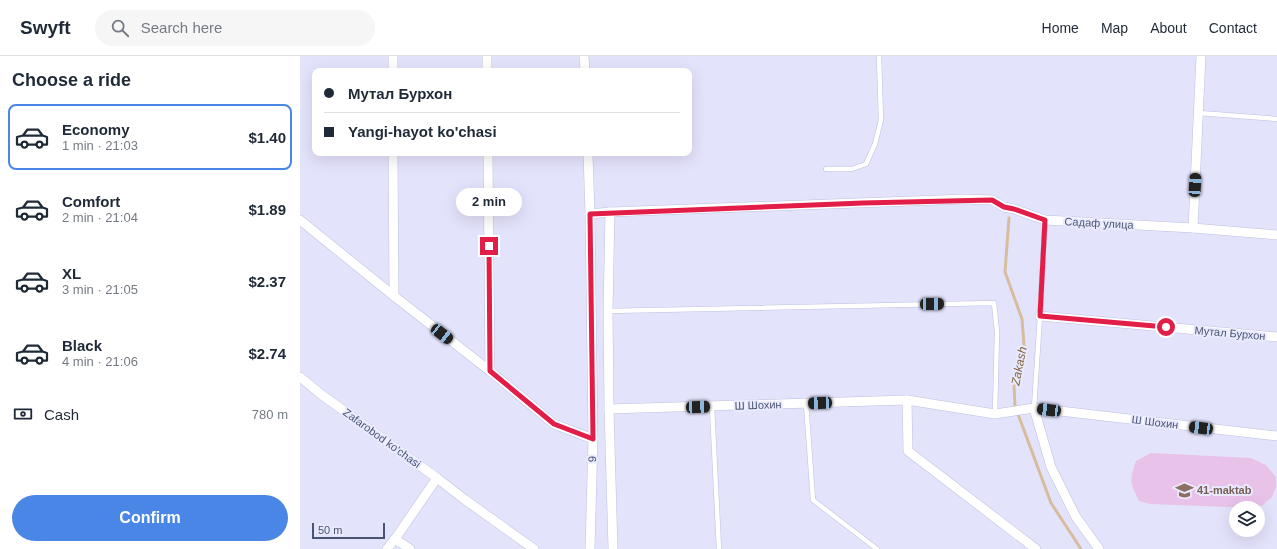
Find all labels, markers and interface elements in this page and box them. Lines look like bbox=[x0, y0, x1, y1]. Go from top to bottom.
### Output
search box bbox=[95, 10, 375, 46]
text: Swyft bbox=[20, 17, 71, 38]
icon: search bbox=[109, 17, 131, 39]
text: Search here bbox=[141, 19, 222, 36]
text: Home bbox=[1042, 20, 1079, 36]
text: Map bbox=[1101, 20, 1128, 36]
text: About bbox=[1150, 20, 1187, 36]
text: Contact bbox=[1209, 20, 1257, 36]
text: Choose a ride bbox=[12, 70, 131, 90]
text: Мутал Бурхон bbox=[348, 85, 452, 102]
icon: car bbox=[14, 119, 50, 155]
text: Economy bbox=[62, 121, 130, 138]
text: Yangi-hayot ko'chasi bbox=[348, 123, 497, 140]
text: $1.40 bbox=[248, 129, 286, 146]
text: 1 min · 21:03 bbox=[62, 138, 138, 153]
car bbox=[1188, 173, 1202, 197]
callout: 2 min bbox=[456, 188, 522, 216]
icon: car bbox=[14, 191, 50, 227]
text: Comfort bbox=[62, 193, 120, 210]
text: 2 min bbox=[472, 194, 506, 209]
text: $1.89 bbox=[248, 201, 286, 218]
text: 2 min · 21:04 bbox=[62, 210, 138, 225]
street label: Садаф улица bbox=[1064, 215, 1135, 231]
route end bbox=[480, 237, 498, 255]
icon: car bbox=[14, 263, 50, 299]
text: XL bbox=[62, 265, 81, 282]
text: $2.37 bbox=[248, 273, 286, 290]
text: 3 min · 21:05 bbox=[62, 282, 138, 297]
car bbox=[920, 298, 944, 310]
route start bbox=[1157, 318, 1175, 336]
car bbox=[429, 322, 455, 346]
street label: Мутал Бурхон bbox=[1194, 324, 1266, 342]
icon: car bbox=[14, 335, 50, 371]
text: Black bbox=[62, 337, 102, 354]
text: $2.74 bbox=[248, 345, 286, 362]
water label: Zakash bbox=[1008, 345, 1030, 388]
text: 4 min · 21:06 bbox=[62, 354, 138, 369]
car bbox=[808, 397, 832, 409]
street label: Ш Шохин bbox=[734, 398, 782, 412]
car bbox=[686, 401, 710, 413]
icon: cash bbox=[12, 403, 34, 425]
car bbox=[1036, 403, 1062, 417]
text: Cash bbox=[44, 406, 79, 423]
street label: Zafarobod ko'chasi bbox=[341, 406, 423, 470]
text: 780 m bbox=[252, 407, 288, 422]
street label: Ш Шохин bbox=[1131, 413, 1179, 431]
car bbox=[1188, 421, 1214, 435]
street label: 9 bbox=[586, 456, 598, 462]
school or university icon: 41-maktab bbox=[1174, 480, 1194, 500]
place label: 41-maktab bbox=[1197, 484, 1252, 496]
button: Confirm bbox=[12, 495, 288, 541]
map controls bbox=[1229, 501, 1265, 537]
button: layers bbox=[1229, 501, 1265, 537]
scale bar bbox=[312, 521, 385, 540]
text: 50 m bbox=[318, 524, 342, 536]

